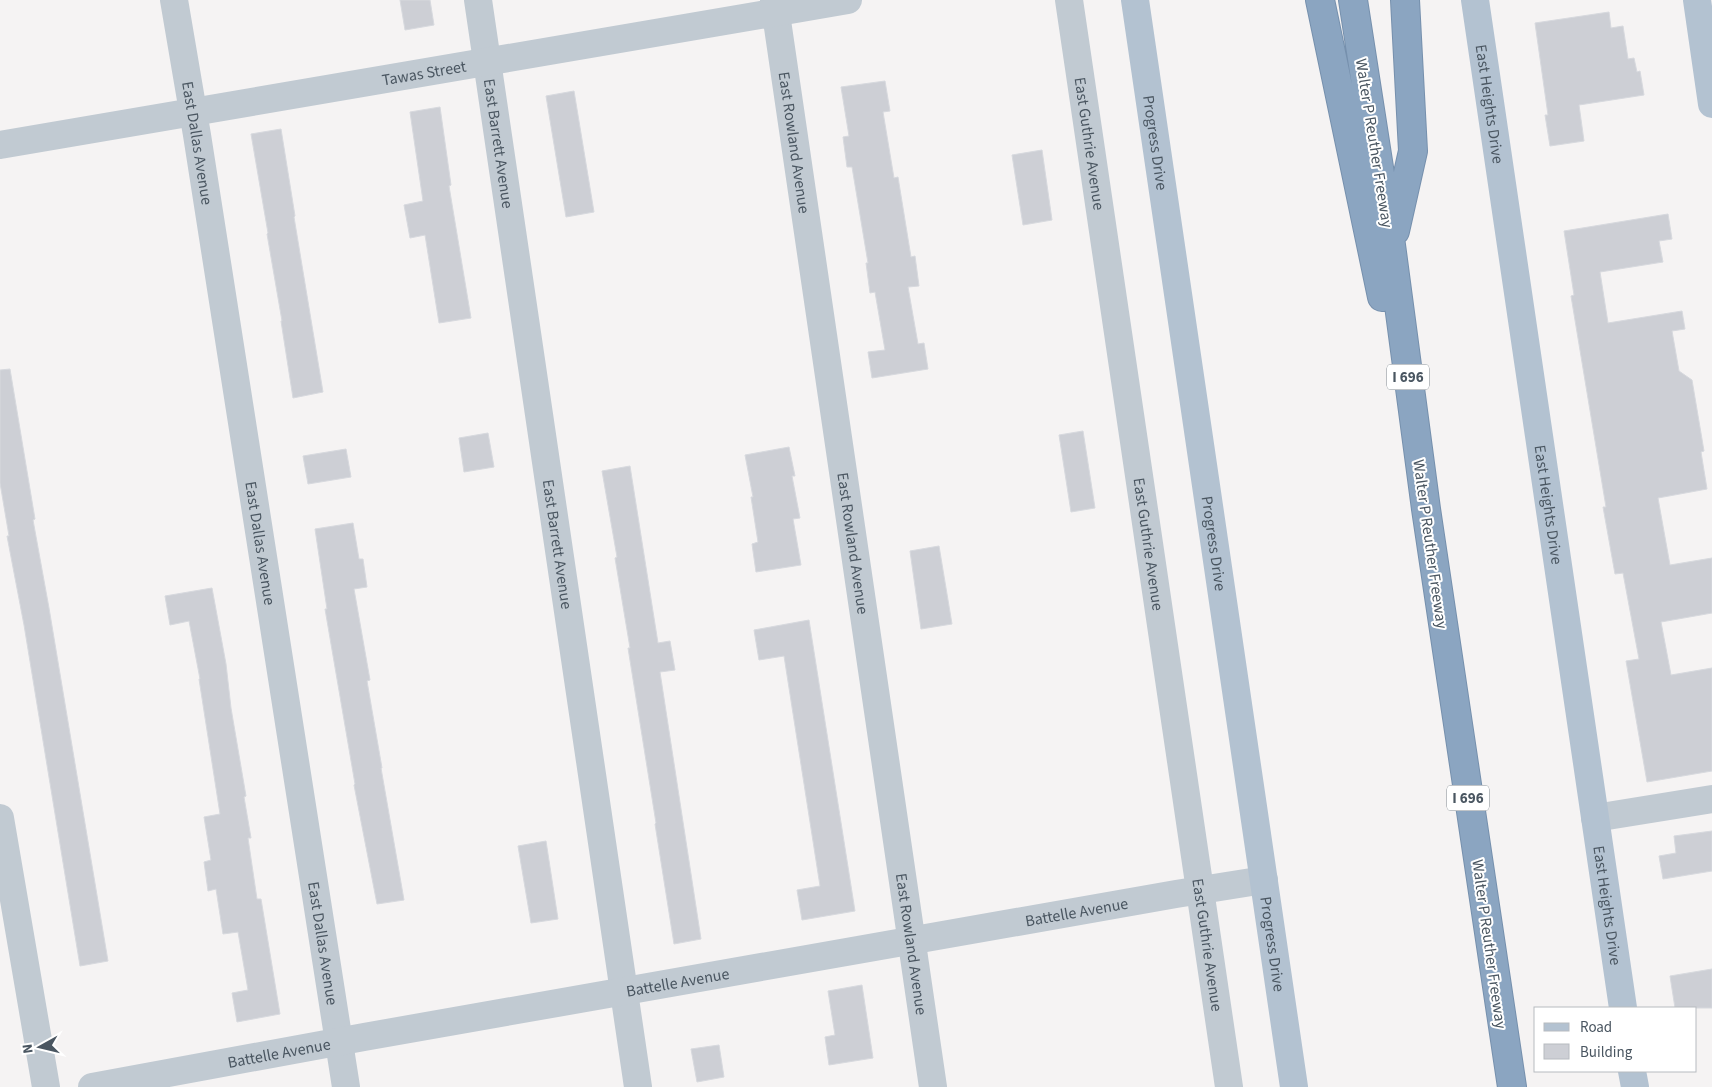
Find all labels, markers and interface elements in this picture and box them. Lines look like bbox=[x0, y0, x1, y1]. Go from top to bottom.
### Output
street label: East Heights Drive bbox=[1470, 43, 1509, 165]
street label: Tawas Street bbox=[380, 55, 468, 92]
street label: Walter P Reuther Freeway bbox=[1350, 57, 1398, 230]
street label: East Rowland Avenue bbox=[773, 70, 815, 215]
street label: East Guthrie Avenue bbox=[1068, 76, 1110, 212]
street label: East Barrett Avenue bbox=[478, 77, 519, 210]
street label: East Dallas Avenue bbox=[176, 80, 218, 207]
street label: Progress Drive bbox=[1137, 94, 1173, 192]
road number: I 696 bbox=[1387, 364, 1429, 390]
street label: East Heights Drive bbox=[1528, 444, 1568, 566]
street label: Walter P Reuther Freeway bbox=[1407, 458, 1453, 631]
street label: East Rowland Avenue bbox=[831, 471, 874, 616]
street label: East Guthrie Avenue bbox=[1127, 476, 1169, 612]
street label: East Barrett Avenue bbox=[537, 478, 578, 611]
street label: East Dallas Avenue bbox=[239, 480, 280, 607]
street label: Progress Drive bbox=[1196, 494, 1231, 592]
road number: I 696 bbox=[1447, 786, 1489, 810]
street label: East Heights Drive bbox=[1587, 844, 1627, 967]
street label: Walter P Reuther Freeway bbox=[1466, 858, 1512, 1031]
street label: East Rowland Avenue bbox=[890, 872, 932, 1017]
street label: East Guthrie Avenue bbox=[1186, 877, 1228, 1013]
street label: East Dallas Avenue bbox=[302, 880, 343, 1007]
street label: Battelle Avenue bbox=[1023, 893, 1130, 932]
street label: Progress Drive bbox=[1254, 895, 1290, 993]
street label: Battelle Avenue bbox=[625, 963, 731, 1003]
legend bbox=[1534, 1007, 1697, 1072]
text: Road bbox=[1580, 1017, 1612, 1038]
north arrow bbox=[15, 1022, 65, 1072]
street label: Battelle Avenue bbox=[226, 1033, 332, 1074]
text: Building bbox=[1580, 1042, 1633, 1063]
text: N bbox=[18, 1043, 39, 1055]

